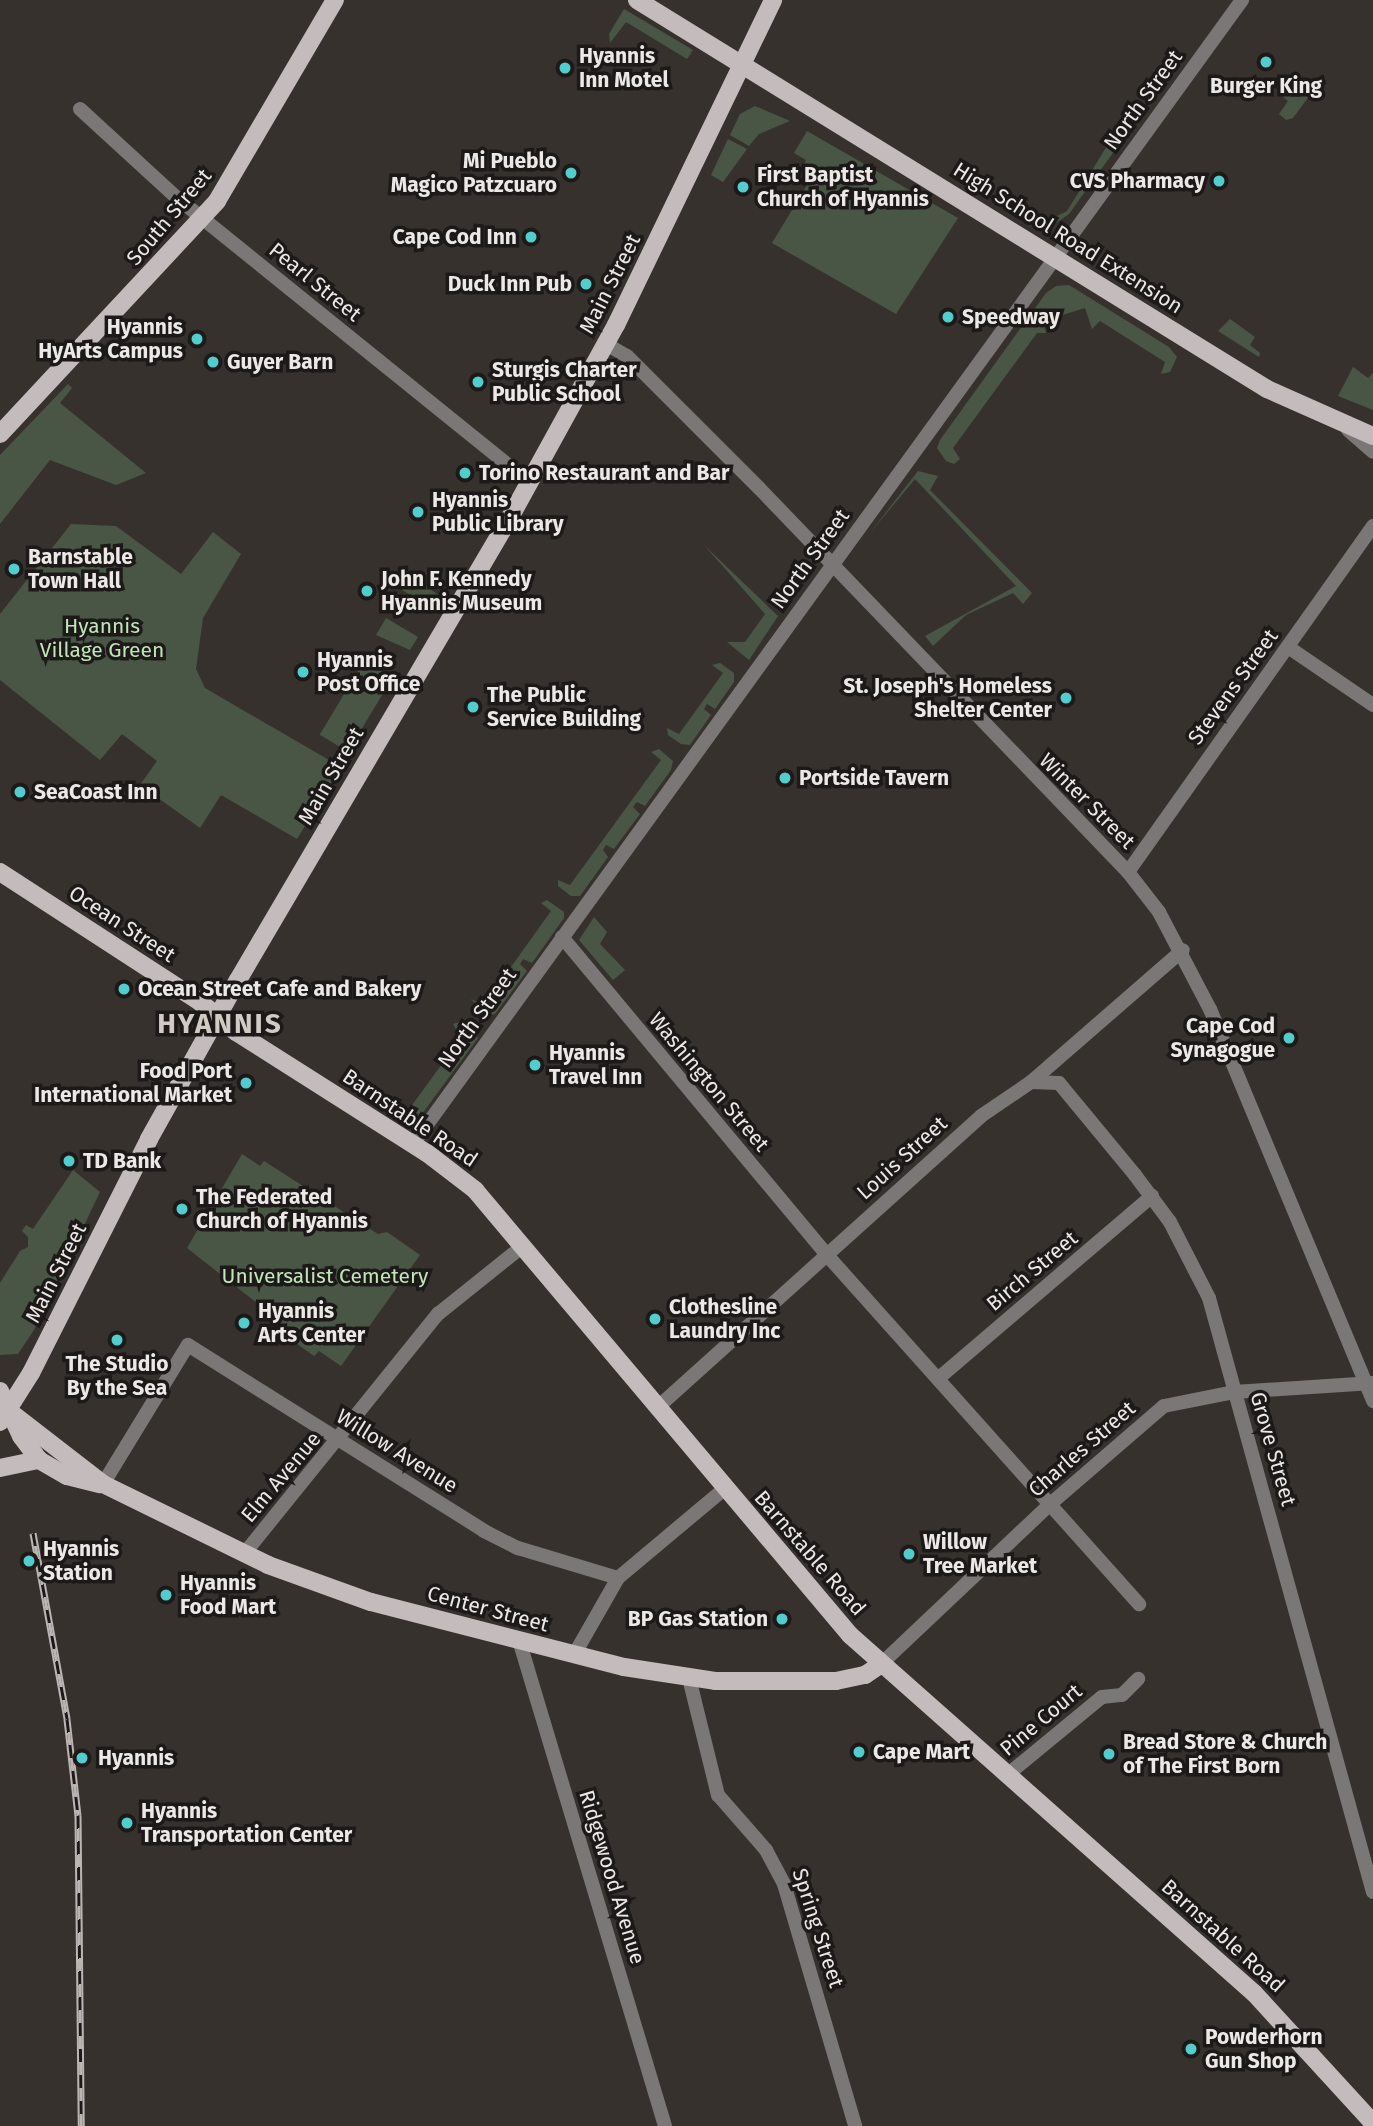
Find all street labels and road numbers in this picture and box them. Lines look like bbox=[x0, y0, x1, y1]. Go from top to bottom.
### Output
street label: North Street bbox=[1098, 45, 1188, 155]
street label: High School Road Extension bbox=[949, 157, 1187, 319]
street label: South Street bbox=[121, 164, 217, 270]
street label: Main Street bbox=[574, 230, 646, 338]
street label: Pearl Street bbox=[264, 237, 366, 327]
street label: North Street bbox=[765, 504, 855, 614]
street label: Stevens Street bbox=[1183, 624, 1283, 750]
street label: Main Street bbox=[293, 723, 369, 829]
street label: Winter Street bbox=[1034, 748, 1140, 854]
street label: Ocean Street bbox=[64, 880, 180, 968]
street label: North Street bbox=[432, 963, 522, 1073]
street label: Washington Street bbox=[644, 1007, 774, 1157]
street label: Barnstable Road bbox=[338, 1064, 482, 1172]
street label: Louis Street bbox=[852, 1111, 952, 1205]
street label: Main Street bbox=[20, 1219, 92, 1327]
street label: Birch Street bbox=[981, 1226, 1083, 1316]
street label: Grove Street bbox=[1245, 1389, 1301, 1509]
street label: Charles Street bbox=[1023, 1396, 1141, 1502]
street label: Willow Avenue bbox=[332, 1404, 462, 1498]
street label: Elm Avenue bbox=[236, 1427, 326, 1527]
street label: Barnstable Road bbox=[749, 1485, 871, 1621]
street label: Center Street bbox=[425, 1581, 551, 1637]
street label: Pine Court bbox=[995, 1679, 1087, 1761]
street label: Ridgewood Avenue bbox=[574, 1787, 650, 1967]
street label: Spring Street bbox=[787, 1865, 849, 1991]
street label: Barnstable Road bbox=[1156, 1874, 1290, 1998]

